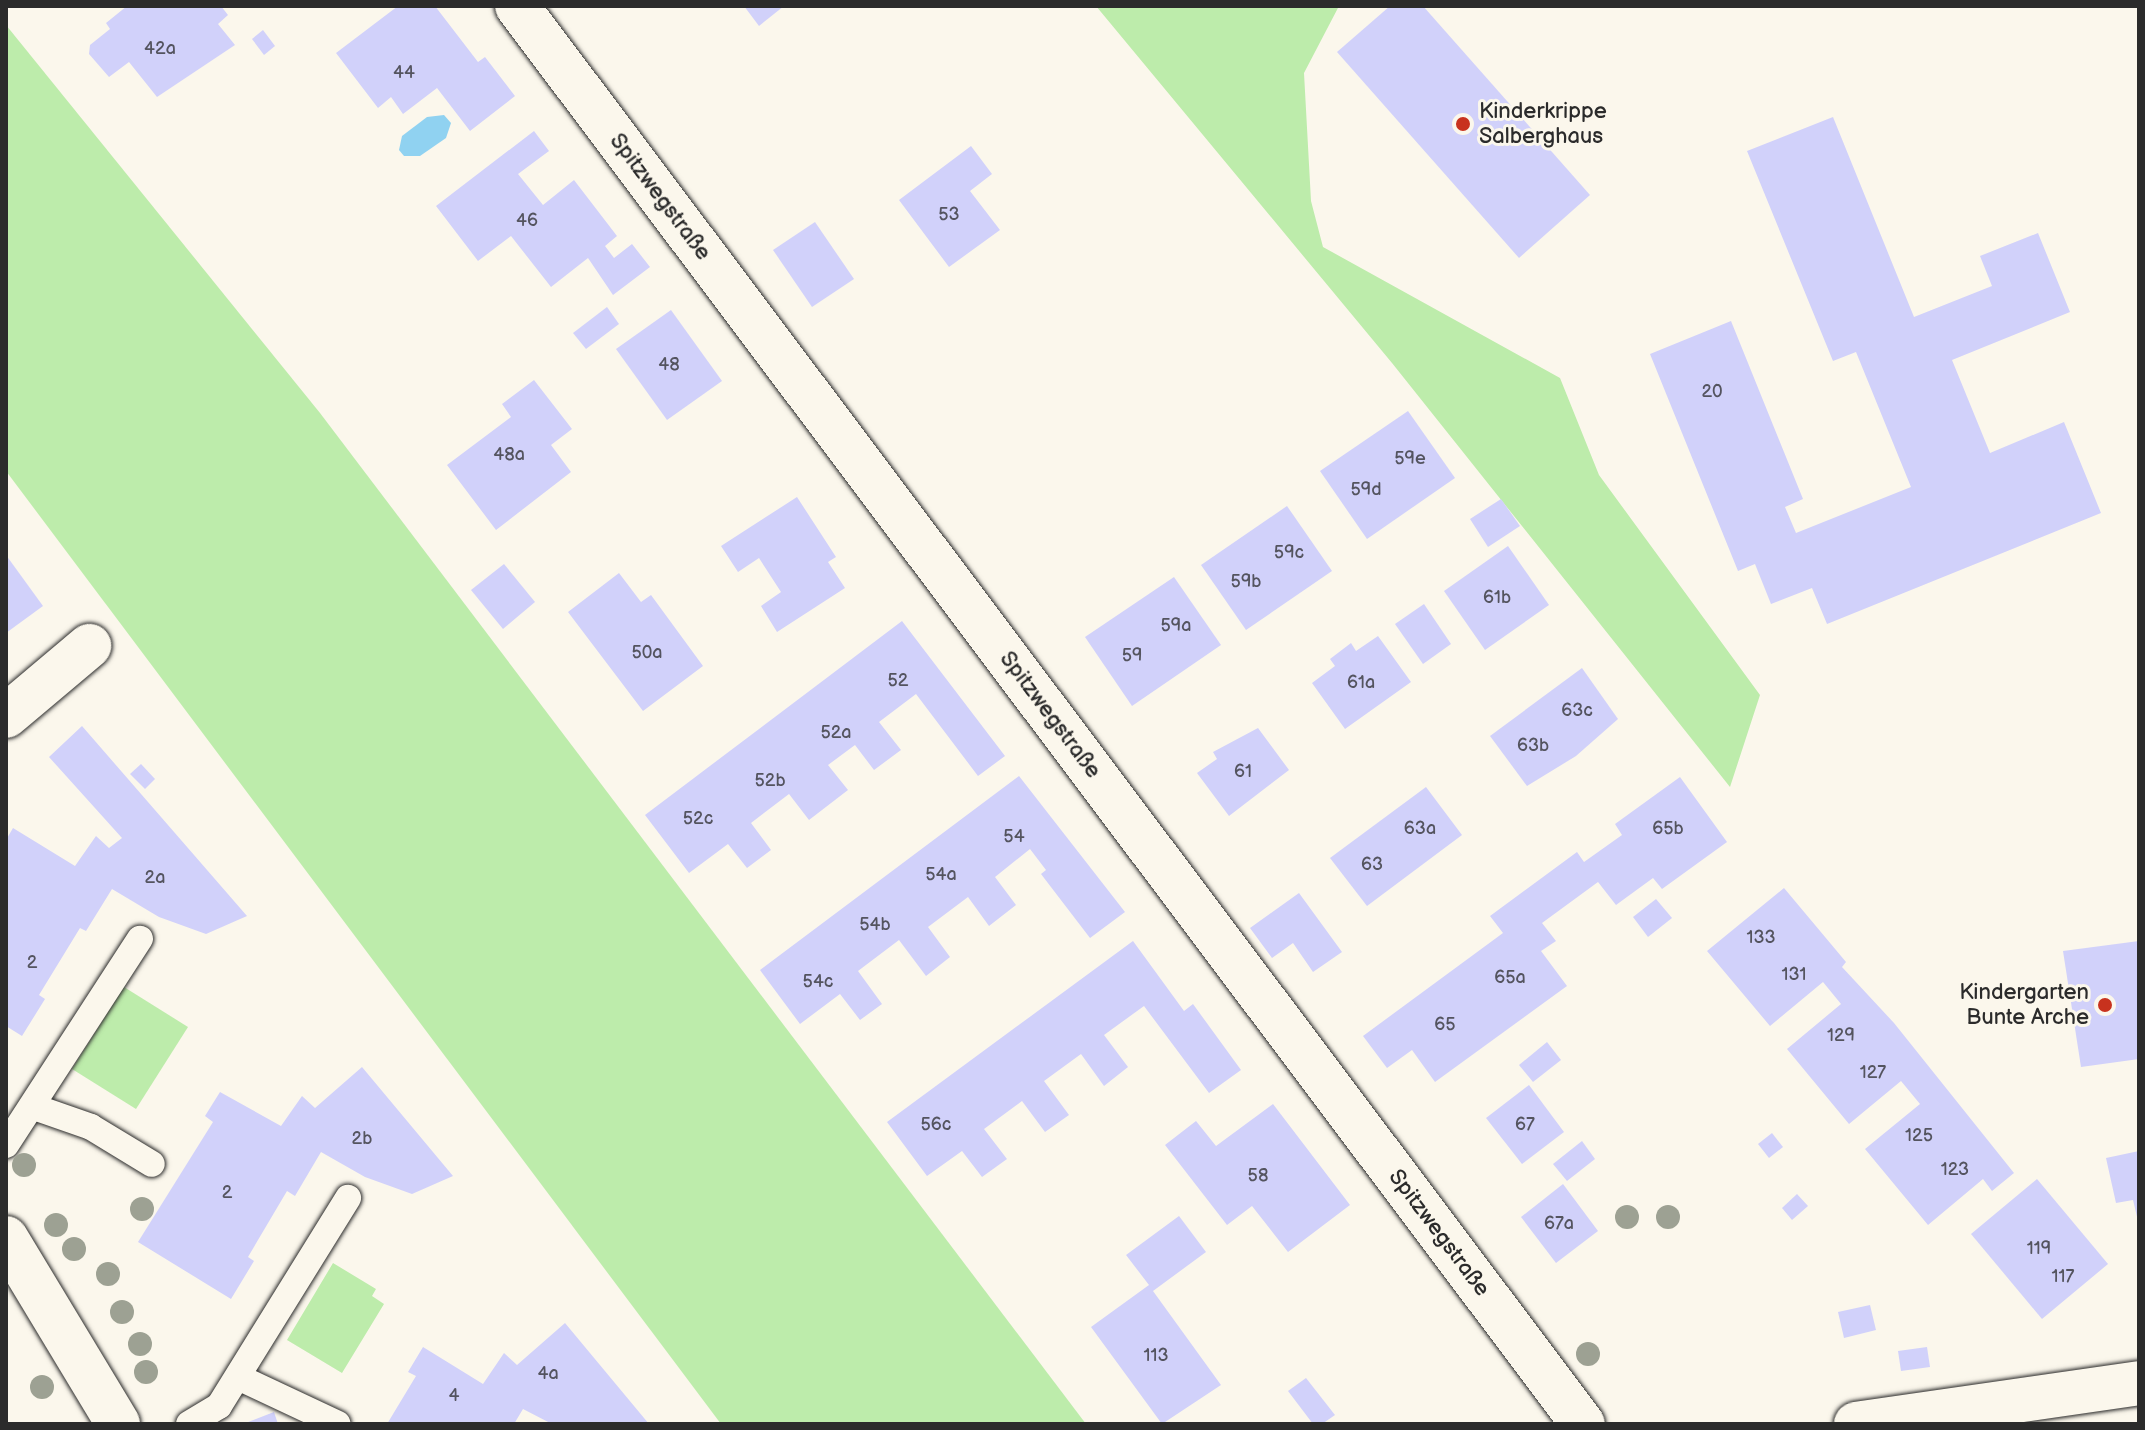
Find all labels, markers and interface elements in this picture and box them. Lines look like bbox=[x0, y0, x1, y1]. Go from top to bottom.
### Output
house number: 42a bbox=[144, 38, 176, 60]
house number: 44 bbox=[393, 62, 415, 84]
place label: Kinderkrippe Salberghaus bbox=[1479, 98, 1607, 150]
marker: Kinderkrippe Salberghaus bbox=[1454, 115, 1472, 133]
street label: Spitzwegstraße bbox=[604, 128, 716, 266]
house number: 53 bbox=[938, 204, 960, 226]
house number: 46 bbox=[516, 210, 538, 232]
house number: 48 bbox=[658, 354, 680, 376]
house number: 20 bbox=[1701, 381, 1723, 403]
house number: 48a bbox=[493, 444, 525, 466]
house number: 59e bbox=[1394, 448, 1426, 470]
house number: 59d bbox=[1350, 479, 1382, 501]
house number: 59c bbox=[1274, 542, 1304, 564]
house number: 59b bbox=[1231, 571, 1261, 593]
house number: 61b bbox=[1483, 587, 1511, 609]
house number: 59a bbox=[1161, 615, 1191, 637]
house number: 50a bbox=[631, 642, 663, 664]
house number: 59 bbox=[1122, 645, 1142, 667]
street label: Spitzwegstraße bbox=[994, 646, 1106, 784]
house number: 52 bbox=[888, 670, 908, 692]
house number: 61a bbox=[1347, 672, 1375, 694]
house number: 63c bbox=[1561, 700, 1593, 722]
house number: 52a bbox=[820, 722, 852, 744]
house number: 63b bbox=[1517, 735, 1549, 757]
house number: 61 bbox=[1234, 761, 1252, 783]
house number: 52b bbox=[754, 770, 786, 792]
house number: 52c bbox=[683, 808, 713, 830]
house number: 63a bbox=[1404, 818, 1436, 840]
house number: 65b bbox=[1652, 818, 1684, 840]
house number: 54 bbox=[1003, 826, 1025, 848]
house number: 63 bbox=[1361, 854, 1383, 876]
house number: 54a bbox=[925, 864, 957, 886]
house number: 2a bbox=[145, 867, 165, 889]
house number: 54b bbox=[859, 914, 891, 936]
house number: 133 bbox=[1746, 927, 1776, 949]
house number: 2 bbox=[27, 952, 37, 974]
house number: 131 bbox=[1781, 964, 1807, 986]
house number: 65a bbox=[1494, 967, 1526, 989]
house number: 54c bbox=[803, 971, 833, 993]
place label: Kindergarten Bunte Arche bbox=[1959, 979, 2089, 1030]
marker: Kindergarten Bunte Arche bbox=[2096, 996, 2114, 1014]
house number: 65 bbox=[1434, 1014, 1456, 1036]
house number: 129 bbox=[1827, 1025, 1855, 1047]
house number: 127 bbox=[1860, 1062, 1886, 1084]
house number: 56c bbox=[921, 1114, 951, 1136]
house number: 67 bbox=[1515, 1114, 1535, 1136]
house number: 125 bbox=[1905, 1125, 1933, 1147]
house number: 2b bbox=[352, 1128, 372, 1150]
house number: 123 bbox=[1941, 1159, 1969, 1181]
street label: Spitzwegstraße bbox=[1383, 1164, 1495, 1302]
house number: 58 bbox=[1248, 1165, 1268, 1187]
house number: 2 bbox=[222, 1182, 232, 1204]
house number: 67a bbox=[1544, 1213, 1574, 1235]
house number: 119 bbox=[2027, 1238, 2051, 1260]
house number: 117 bbox=[2052, 1266, 2074, 1288]
house number: 113 bbox=[1143, 1345, 1169, 1367]
house number: 4a bbox=[537, 1363, 559, 1385]
house number: 4 bbox=[449, 1385, 459, 1407]

